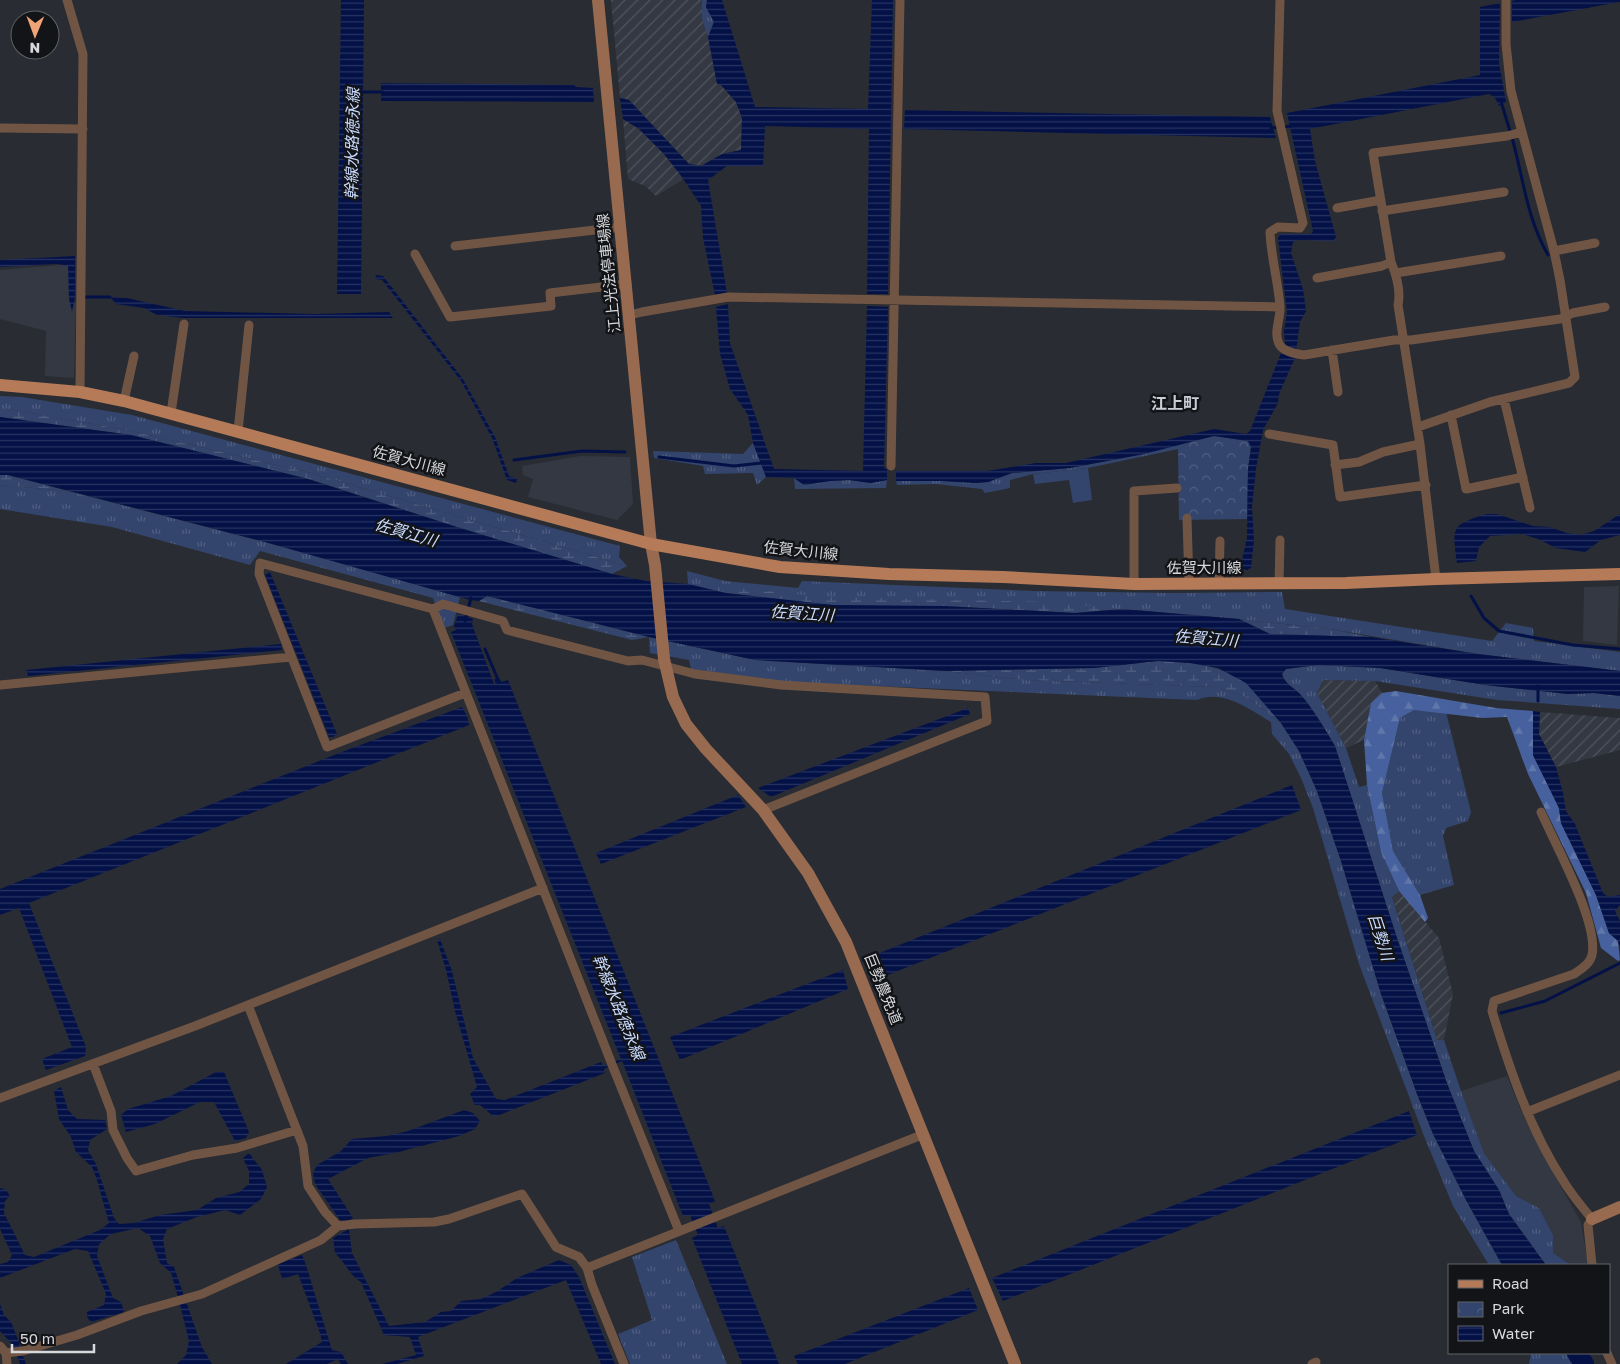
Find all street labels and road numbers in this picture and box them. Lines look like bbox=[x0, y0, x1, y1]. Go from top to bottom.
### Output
street label: 江上光法停車場線 bbox=[593, 212, 623, 334]
street label: 佐賀大川線 bbox=[371, 442, 448, 478]
street label: 佐賀大川線 bbox=[763, 537, 839, 563]
street label: 佐賀大川線 bbox=[1166, 558, 1242, 576]
street label: 巨勢農免道 bbox=[862, 950, 906, 1027]

